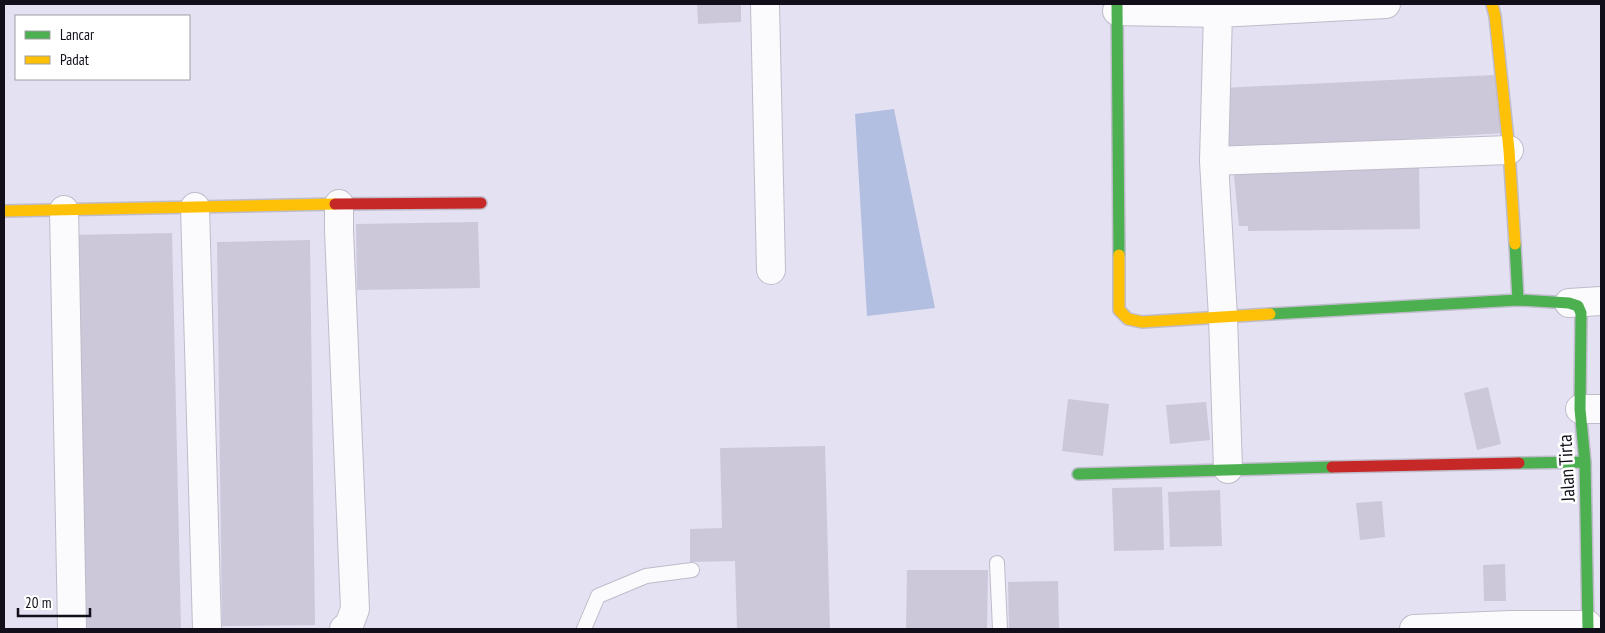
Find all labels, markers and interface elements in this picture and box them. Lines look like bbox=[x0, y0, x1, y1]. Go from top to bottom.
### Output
legend bbox=[15, 15, 190, 80]
text: Lancar bbox=[60, 25, 95, 44]
text: Padat bbox=[60, 50, 89, 69]
street label: Jalan Tirta bbox=[1552, 434, 1580, 503]
scale bar bbox=[18, 586, 90, 618]
text: 20 m bbox=[25, 593, 51, 612]

